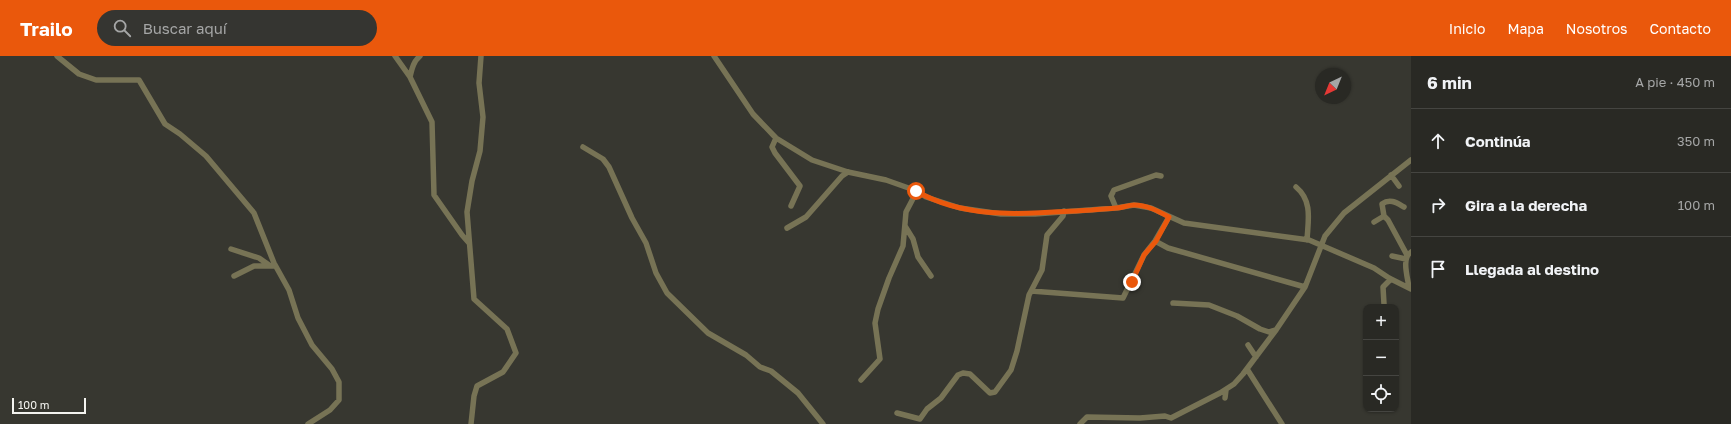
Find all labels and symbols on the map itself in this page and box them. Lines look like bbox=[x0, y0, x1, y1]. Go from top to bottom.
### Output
north arrow bbox=[1315, 68, 1351, 104]
route start bbox=[907, 182, 925, 200]
route end bbox=[1123, 273, 1141, 291]
scale bar bbox=[12, 396, 86, 415]

